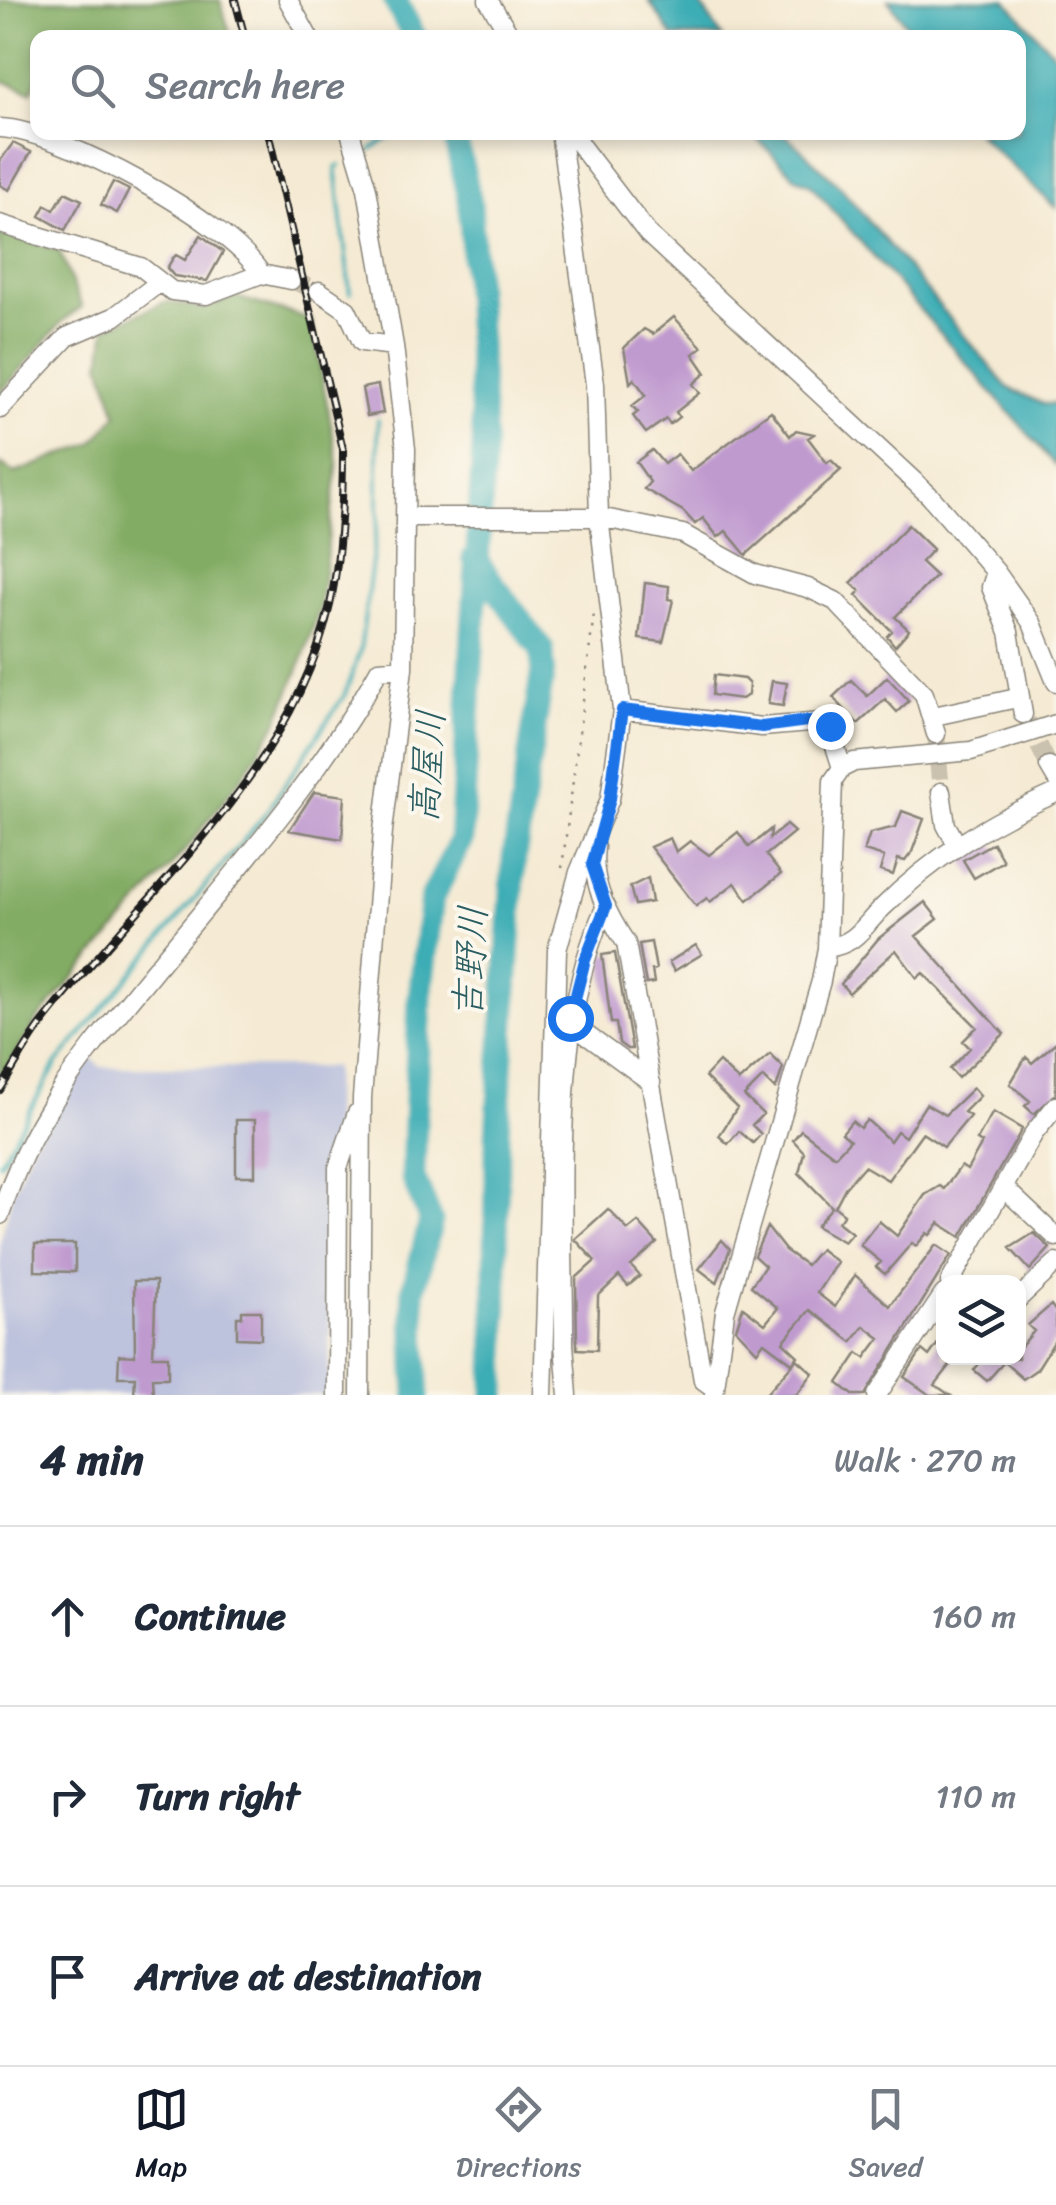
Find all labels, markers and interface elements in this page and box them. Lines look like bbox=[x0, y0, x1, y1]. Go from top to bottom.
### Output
search box bbox=[30, 30, 1026, 140]
text: Search here bbox=[145, 52, 345, 119]
icon: search bbox=[65, 58, 120, 113]
route end bbox=[808, 704, 854, 750]
water label: 高屋川 bbox=[390, 707, 465, 825]
water label: 吉野川 bbox=[434, 903, 507, 1021]
route start bbox=[548, 996, 594, 1042]
map controls bbox=[936, 1275, 1026, 1365]
button: layers bbox=[936, 1275, 1026, 1365]
text: 4 min bbox=[40, 1423, 144, 1497]
text: Walk · 270 m bbox=[834, 1432, 1016, 1489]
text: Continue bbox=[135, 1583, 286, 1650]
text: 160 m bbox=[931, 1588, 1016, 1645]
icon: ahead bbox=[40, 1589, 95, 1644]
text: Turn right bbox=[135, 1763, 300, 1830]
text: 110 m bbox=[935, 1768, 1016, 1825]
icon: right bbox=[40, 1769, 95, 1824]
text: Arrive at destination bbox=[135, 1943, 482, 2010]
icon: arrive bbox=[40, 1949, 95, 2004]
tab: Map bbox=[134, 2082, 189, 2191]
tab: Directions bbox=[456, 2082, 581, 2191]
tab: Saved bbox=[849, 2082, 922, 2191]

